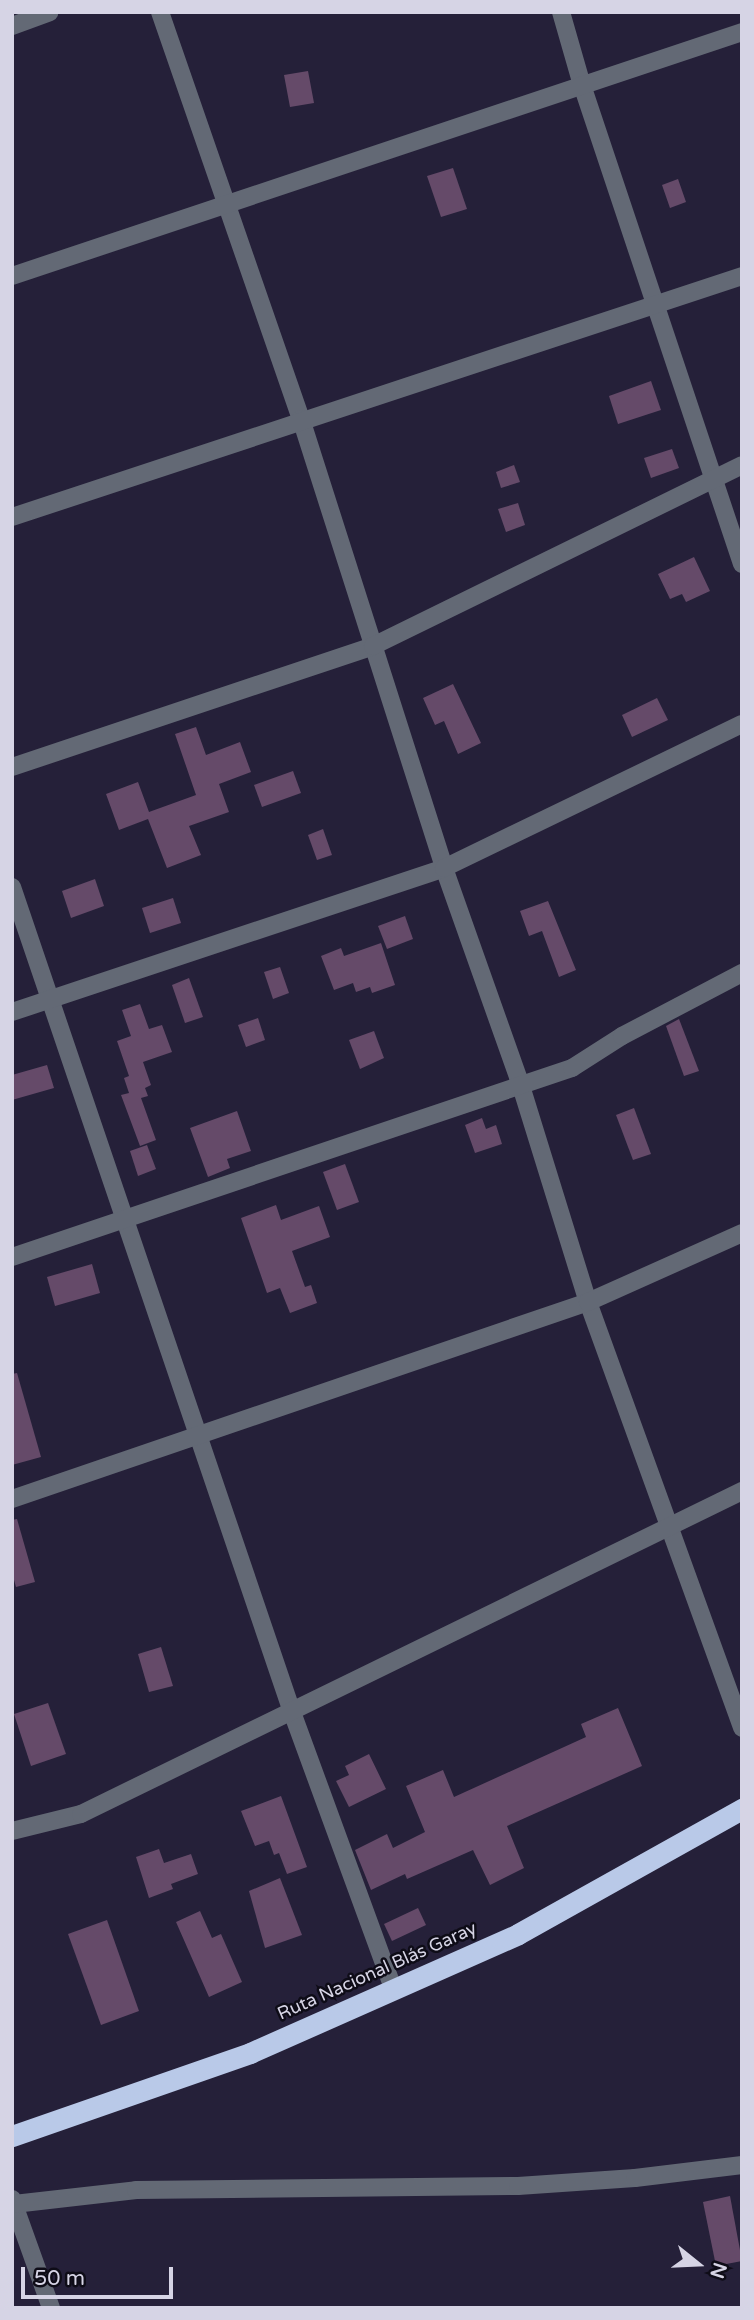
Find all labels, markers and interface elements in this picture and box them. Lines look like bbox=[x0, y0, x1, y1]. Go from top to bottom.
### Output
street label: Ruta Nacional Blás Garay bbox=[274, 1917, 480, 2025]
north arrow bbox=[663, 2229, 733, 2299]
scale bar bbox=[24, 2254, 177, 2298]
text: N bbox=[705, 2260, 731, 2281]
text: 50 m bbox=[34, 2266, 85, 2291]

